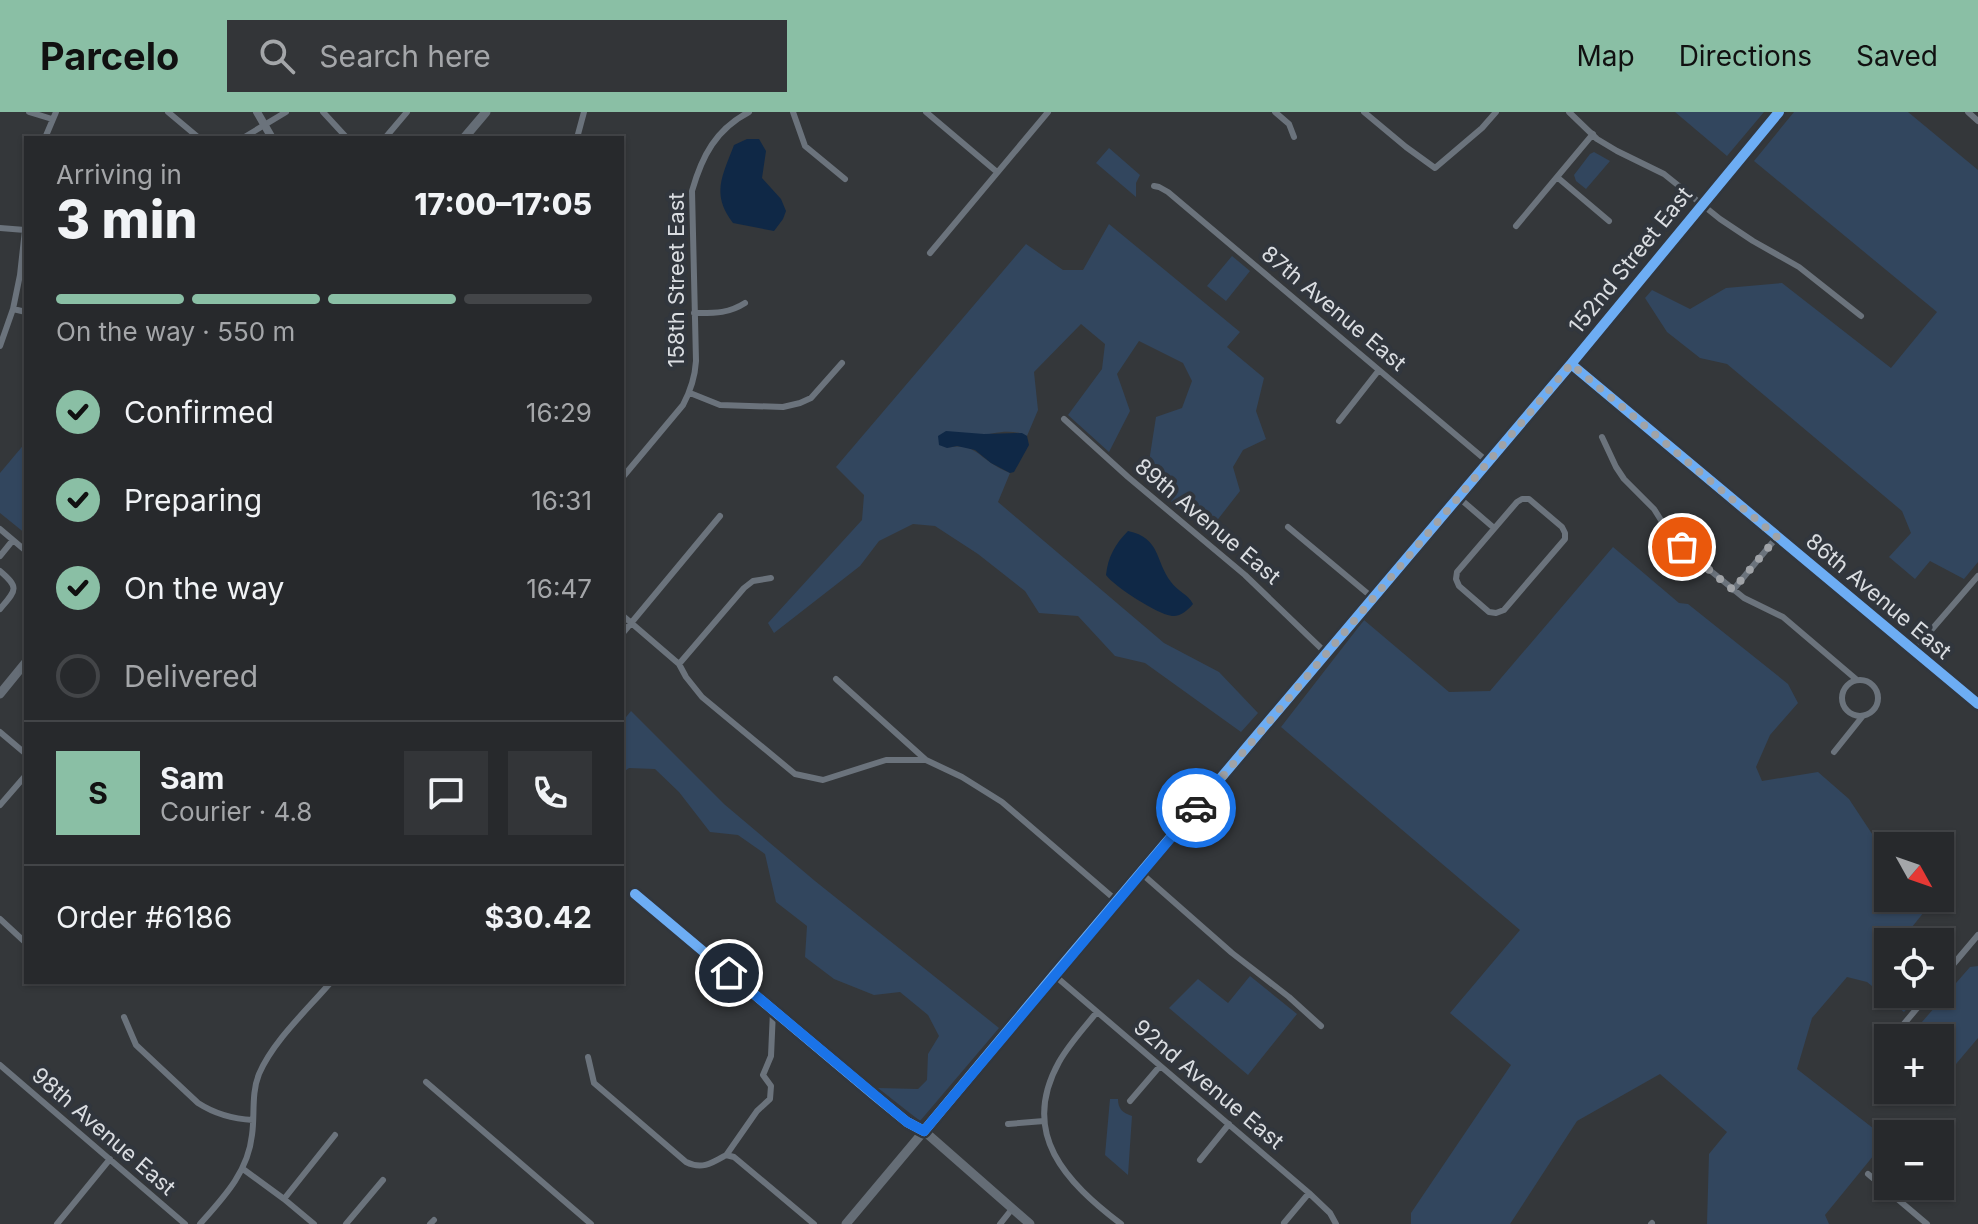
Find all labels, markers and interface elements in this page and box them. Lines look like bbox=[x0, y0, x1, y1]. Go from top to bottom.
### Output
search box bbox=[227, 20, 787, 92]
text: Parcelo bbox=[40, 33, 179, 79]
icon: search bbox=[255, 34, 299, 78]
text: Search here bbox=[319, 38, 491, 74]
text: Map bbox=[1576, 39, 1635, 73]
text: Directions bbox=[1679, 39, 1812, 73]
text: Saved bbox=[1856, 39, 1938, 73]
text: Arriving in bbox=[56, 159, 182, 190]
street label: 152nd Street East bbox=[1563, 181, 1697, 339]
text: 17:00–17:05 bbox=[414, 186, 592, 222]
text: 3 min bbox=[56, 188, 198, 251]
street label: 158th Street East bbox=[663, 193, 689, 367]
street label: 87th Avenue East bbox=[1257, 240, 1411, 376]
text: On the way · 550 m bbox=[56, 316, 295, 347]
icon: check bbox=[56, 390, 100, 434]
text: Confirmed bbox=[124, 394, 274, 430]
text: 16:29 bbox=[526, 397, 592, 428]
street label: 89th Avenue East bbox=[1130, 453, 1286, 589]
icon: check bbox=[56, 478, 100, 522]
text: Preparing bbox=[124, 482, 262, 518]
text: 16:31 bbox=[531, 485, 592, 516]
pin bbox=[1648, 513, 1716, 581]
icon: bag bbox=[1660, 525, 1704, 569]
street label: 86th Avenue East bbox=[1801, 528, 1957, 664]
icon: check bbox=[56, 566, 100, 610]
text: On the way bbox=[124, 570, 284, 606]
text: 16:47 bbox=[526, 573, 592, 604]
text: Delivered bbox=[124, 658, 258, 694]
button: chat bbox=[404, 751, 488, 835]
button: phone bbox=[508, 751, 592, 835]
text: Sam bbox=[160, 760, 224, 796]
courier bbox=[1156, 768, 1236, 848]
text: S bbox=[88, 775, 108, 811]
icon: car bbox=[1174, 786, 1218, 830]
text: Courier · 4.8 bbox=[160, 796, 312, 827]
north arrow bbox=[1874, 832, 1954, 912]
map controls bbox=[1874, 832, 1954, 1200]
text: Order #6186 bbox=[56, 899, 232, 935]
text: $30.42 bbox=[484, 899, 592, 935]
button: locate bbox=[1874, 928, 1954, 1008]
pin bbox=[695, 939, 763, 1007]
icon: home bbox=[707, 951, 751, 995]
street label: 92nd Avenue East bbox=[1129, 1014, 1289, 1154]
button: + bbox=[1874, 1024, 1954, 1104]
street label: 98th Avenue East bbox=[27, 1062, 181, 1200]
button: − bbox=[1874, 1120, 1954, 1200]

